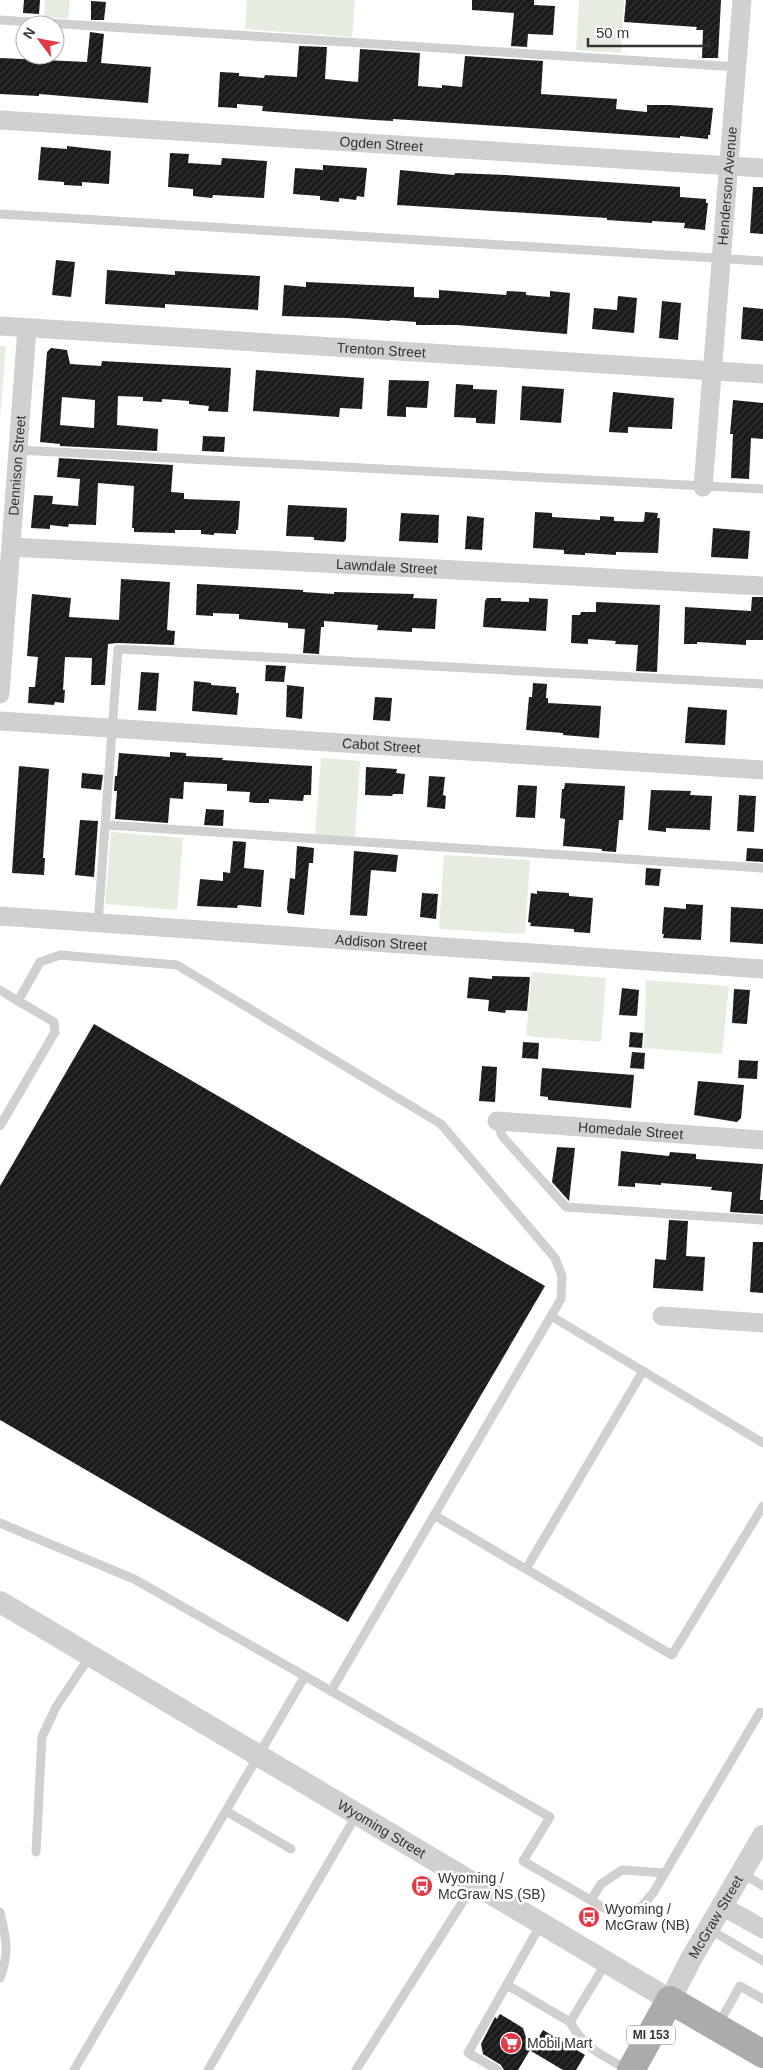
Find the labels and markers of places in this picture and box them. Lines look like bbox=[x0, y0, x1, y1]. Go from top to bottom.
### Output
place label: Wyoming / McGraw NS (SB) bbox=[438, 1870, 545, 1902]
bus stop icon: Wyoming / McGraw NS (SB) bbox=[410, 1874, 434, 1898]
place label: Wyoming / McGraw (NB) bbox=[605, 1901, 690, 1933]
bus stop icon: Wyoming / McGraw (NB) bbox=[577, 1905, 601, 1929]
supermarket icon: Mobil Mart bbox=[499, 2031, 523, 2055]
place label: Mobil Mart bbox=[527, 2035, 592, 2051]

